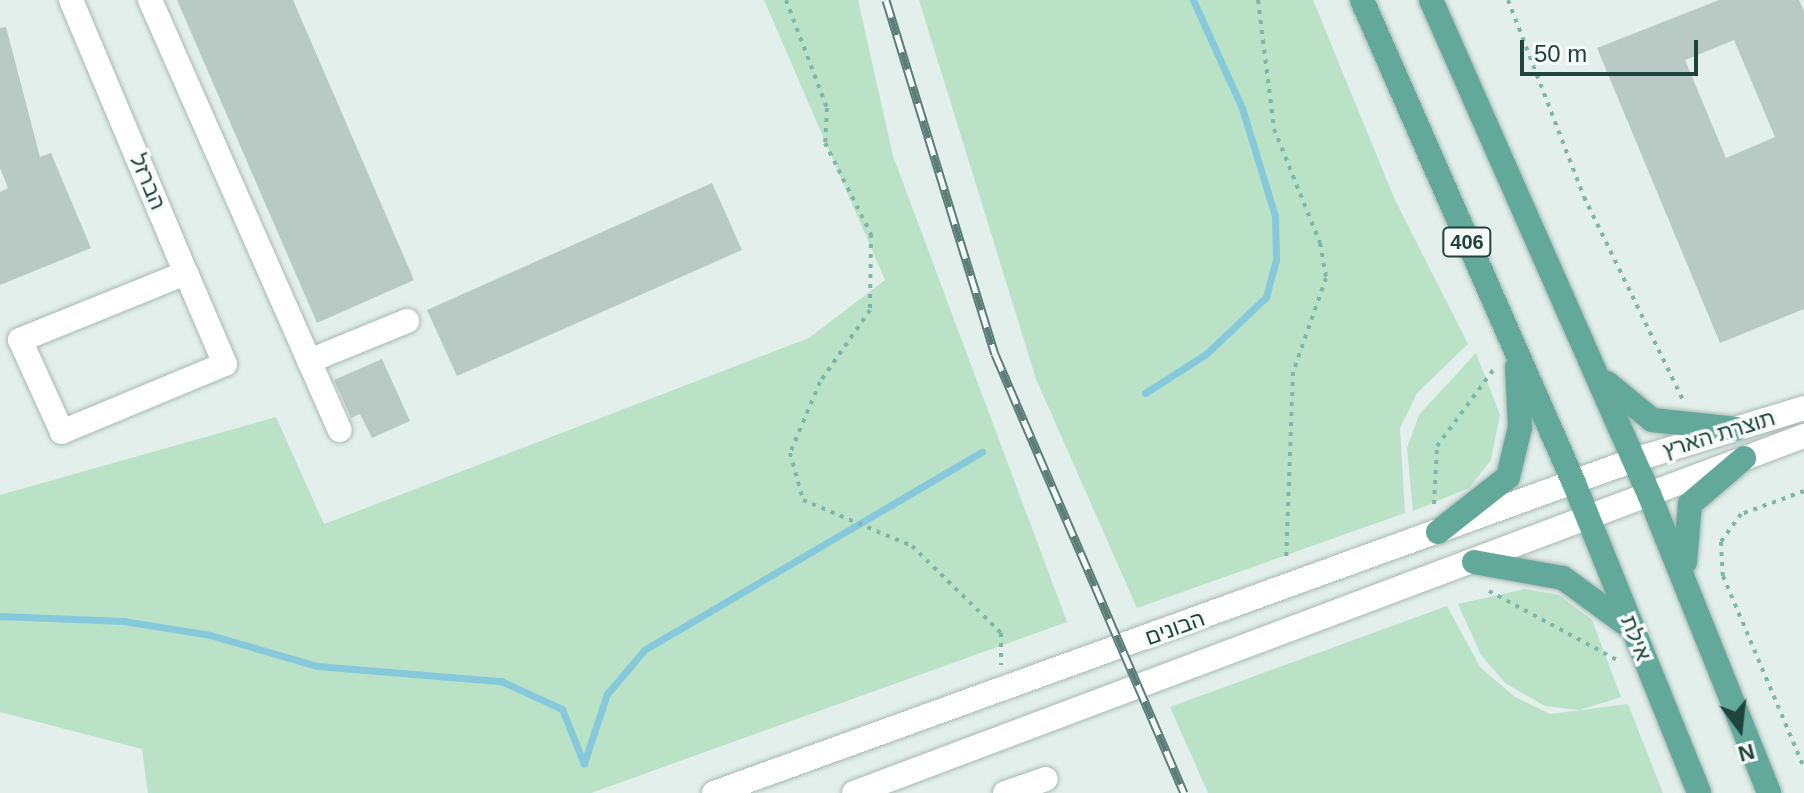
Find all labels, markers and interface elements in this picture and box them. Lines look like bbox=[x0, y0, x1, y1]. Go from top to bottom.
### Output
scale bar bbox=[1524, 24, 1702, 74]
text: 50 m bbox=[1534, 40, 1587, 67]
street label: הברזל bbox=[125, 150, 171, 214]
road number: 406 bbox=[1441, 226, 1493, 258]
street label: תוצרת הארץ bbox=[1660, 404, 1778, 464]
street label: הבונים bbox=[1142, 605, 1208, 651]
street label: אילת bbox=[1615, 612, 1657, 664]
north arrow bbox=[1700, 689, 1780, 769]
text: N bbox=[1735, 739, 1757, 767]

